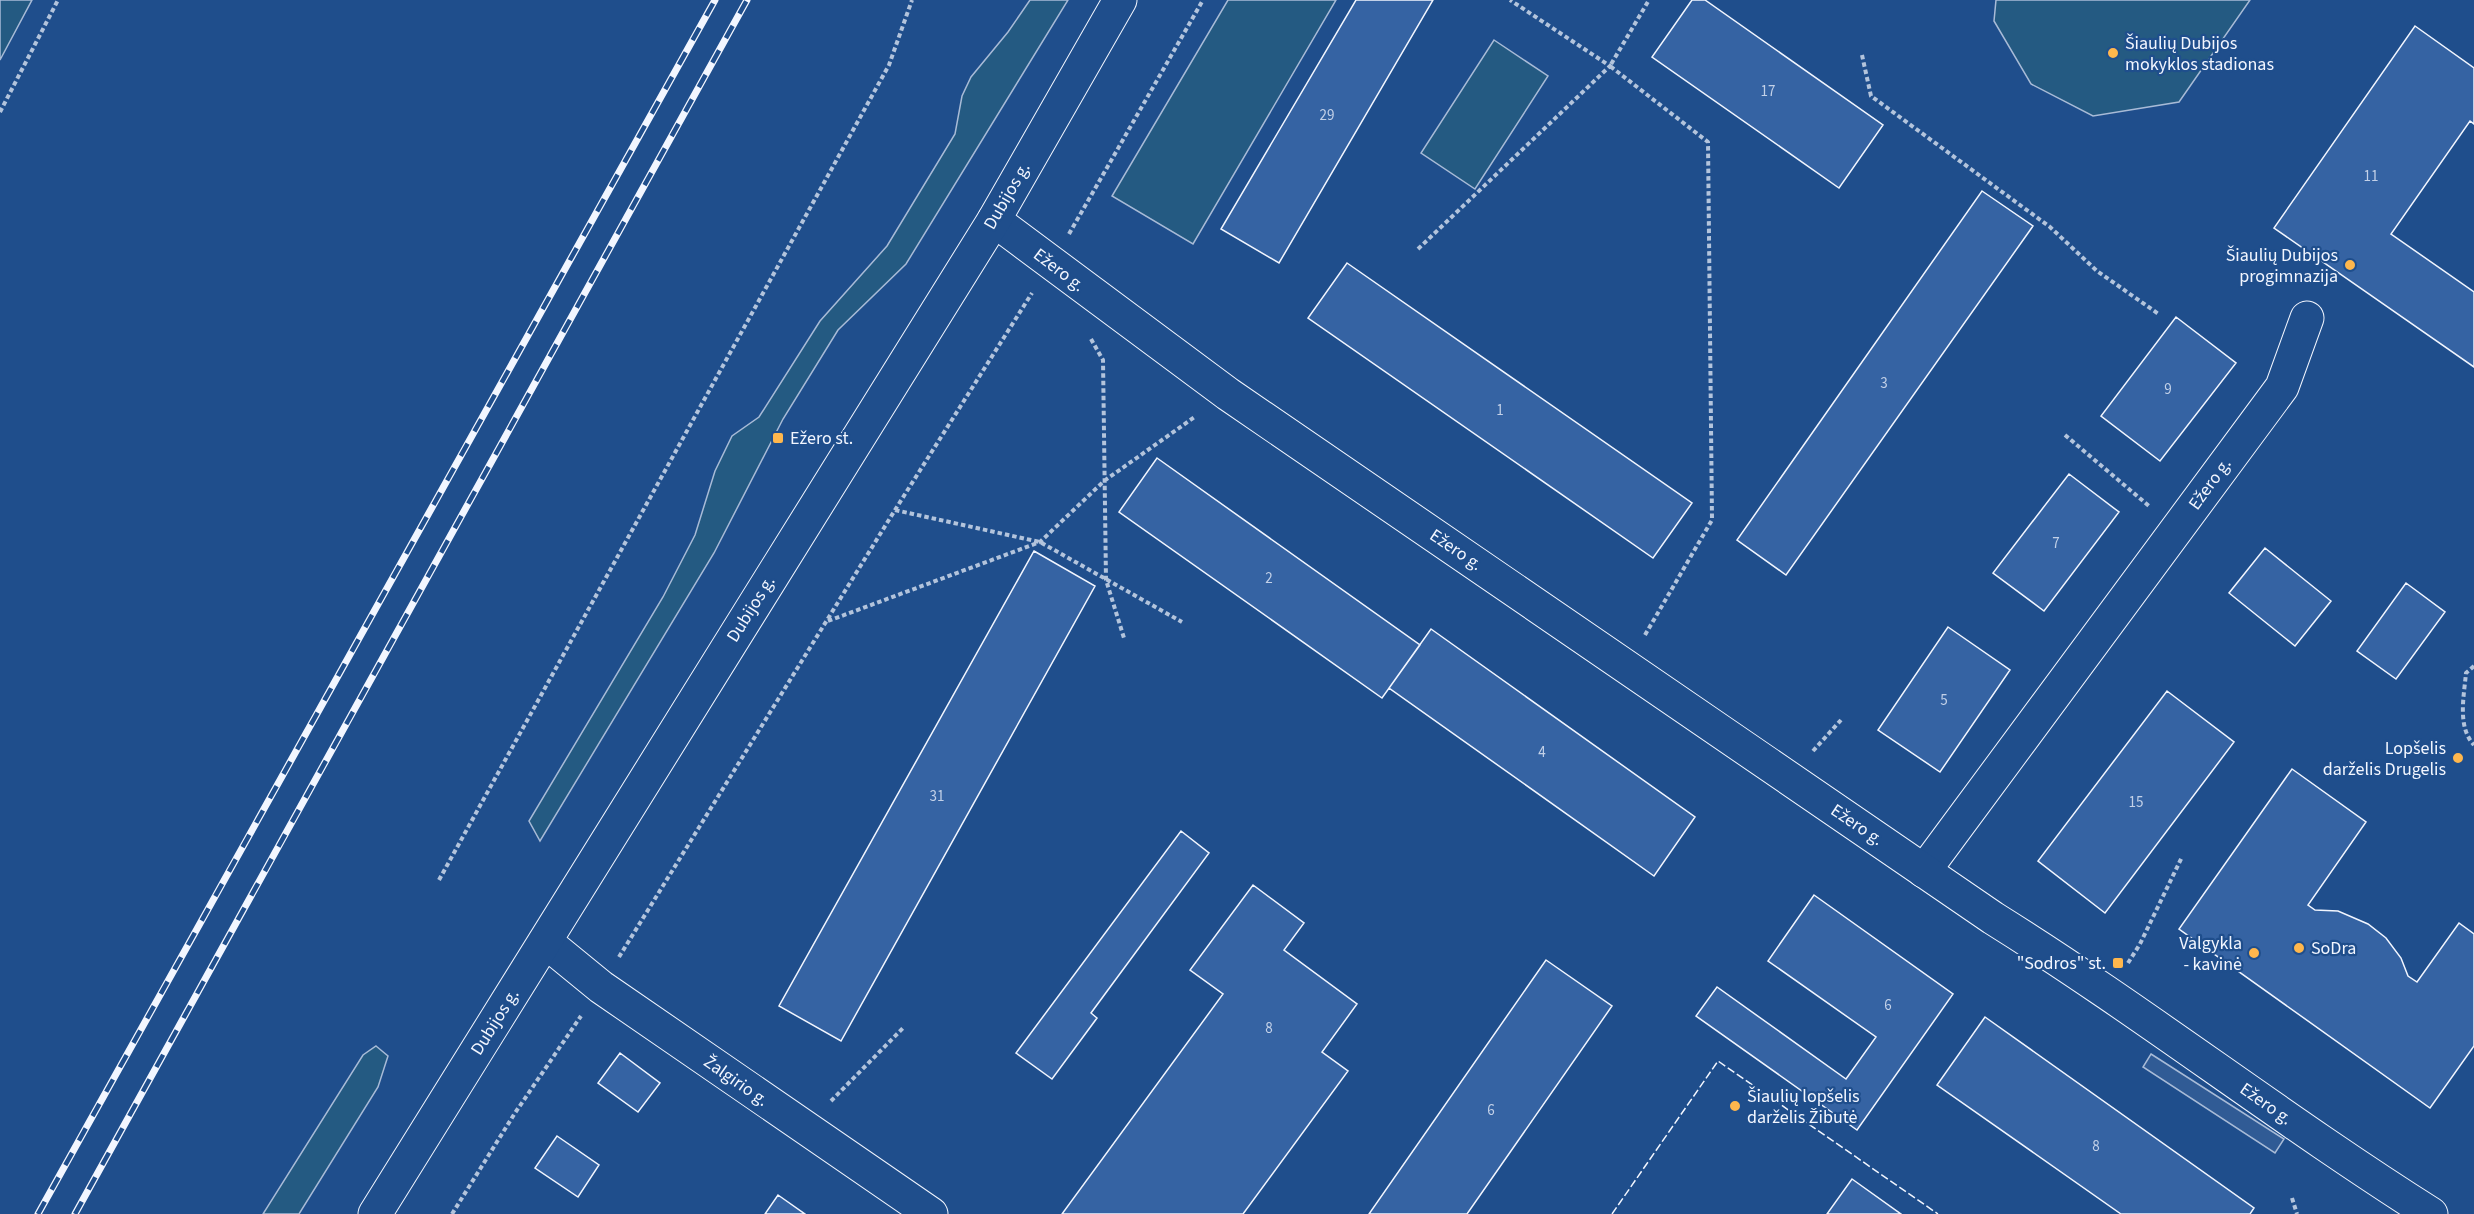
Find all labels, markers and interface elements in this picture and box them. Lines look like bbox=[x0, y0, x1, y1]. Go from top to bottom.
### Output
place label: Šiaulių Dubijos mokyklos stadionas bbox=[2125, 31, 2274, 77]
marker: Šiaulių Dubijos mokyklos stadionas bbox=[2106, 46, 2120, 60]
house number: 17 bbox=[1761, 81, 1775, 102]
house number: 29 bbox=[1320, 105, 1334, 126]
street label: Dubijos g. bbox=[978, 158, 1036, 234]
house number: 11 bbox=[2364, 166, 2378, 187]
street label: Ežero g. bbox=[1028, 242, 1090, 298]
place label: Šiaulių Dubijos progimnazija bbox=[2226, 243, 2338, 289]
marker: Šiaulių Dubijos progimnazija bbox=[2343, 258, 2357, 272]
house number: 3 bbox=[1880, 373, 1888, 394]
house number: 9 bbox=[2164, 379, 2172, 400]
house number: 1 bbox=[1496, 400, 1504, 421]
place label: Ežero st. bbox=[790, 426, 853, 451]
marker: Ežero st. bbox=[771, 431, 785, 445]
street label: Ežero g. bbox=[2183, 453, 2237, 515]
street label: Ežero g. bbox=[1425, 523, 1487, 577]
house number: 7 bbox=[2052, 533, 2060, 554]
house number: 2 bbox=[1265, 568, 1273, 589]
street label: Dubijos g. bbox=[721, 571, 781, 647]
house number: 5 bbox=[1940, 690, 1948, 711]
place label: Lopšelis darželis Drugelis bbox=[2323, 736, 2446, 782]
house number: 4 bbox=[1538, 742, 1546, 763]
marker: Lopšelis darželis Drugelis bbox=[2451, 751, 2465, 765]
house number: 31 bbox=[930, 786, 944, 807]
house number: 15 bbox=[2129, 792, 2143, 813]
street label: Ežero g. bbox=[1826, 798, 1888, 852]
place label: Valgykla - kavinė bbox=[2179, 931, 2242, 977]
place label: SoDra bbox=[2311, 936, 2356, 961]
marker: SoDra bbox=[2292, 941, 2306, 955]
marker: Valgykla - kavinė bbox=[2247, 946, 2261, 960]
place label: "Sodros" st. bbox=[2017, 951, 2106, 976]
marker: "Sodros" st. bbox=[2111, 956, 2125, 970]
street label: Dubijos g. bbox=[465, 984, 525, 1060]
house number: 6 bbox=[1884, 995, 1892, 1016]
house number: 8 bbox=[1265, 1018, 1273, 1039]
street label: Žalgirio g. bbox=[698, 1049, 774, 1113]
street label: Ežero g. bbox=[2235, 1077, 2297, 1131]
place label: Šiaulių lopšelis darželis Žibutė bbox=[1747, 1084, 1860, 1130]
marker: Šiaulių lopšelis darželis Žibutė bbox=[1728, 1099, 1742, 1113]
house number: 6 bbox=[1487, 1100, 1495, 1121]
house number: 8 bbox=[2092, 1136, 2100, 1157]

